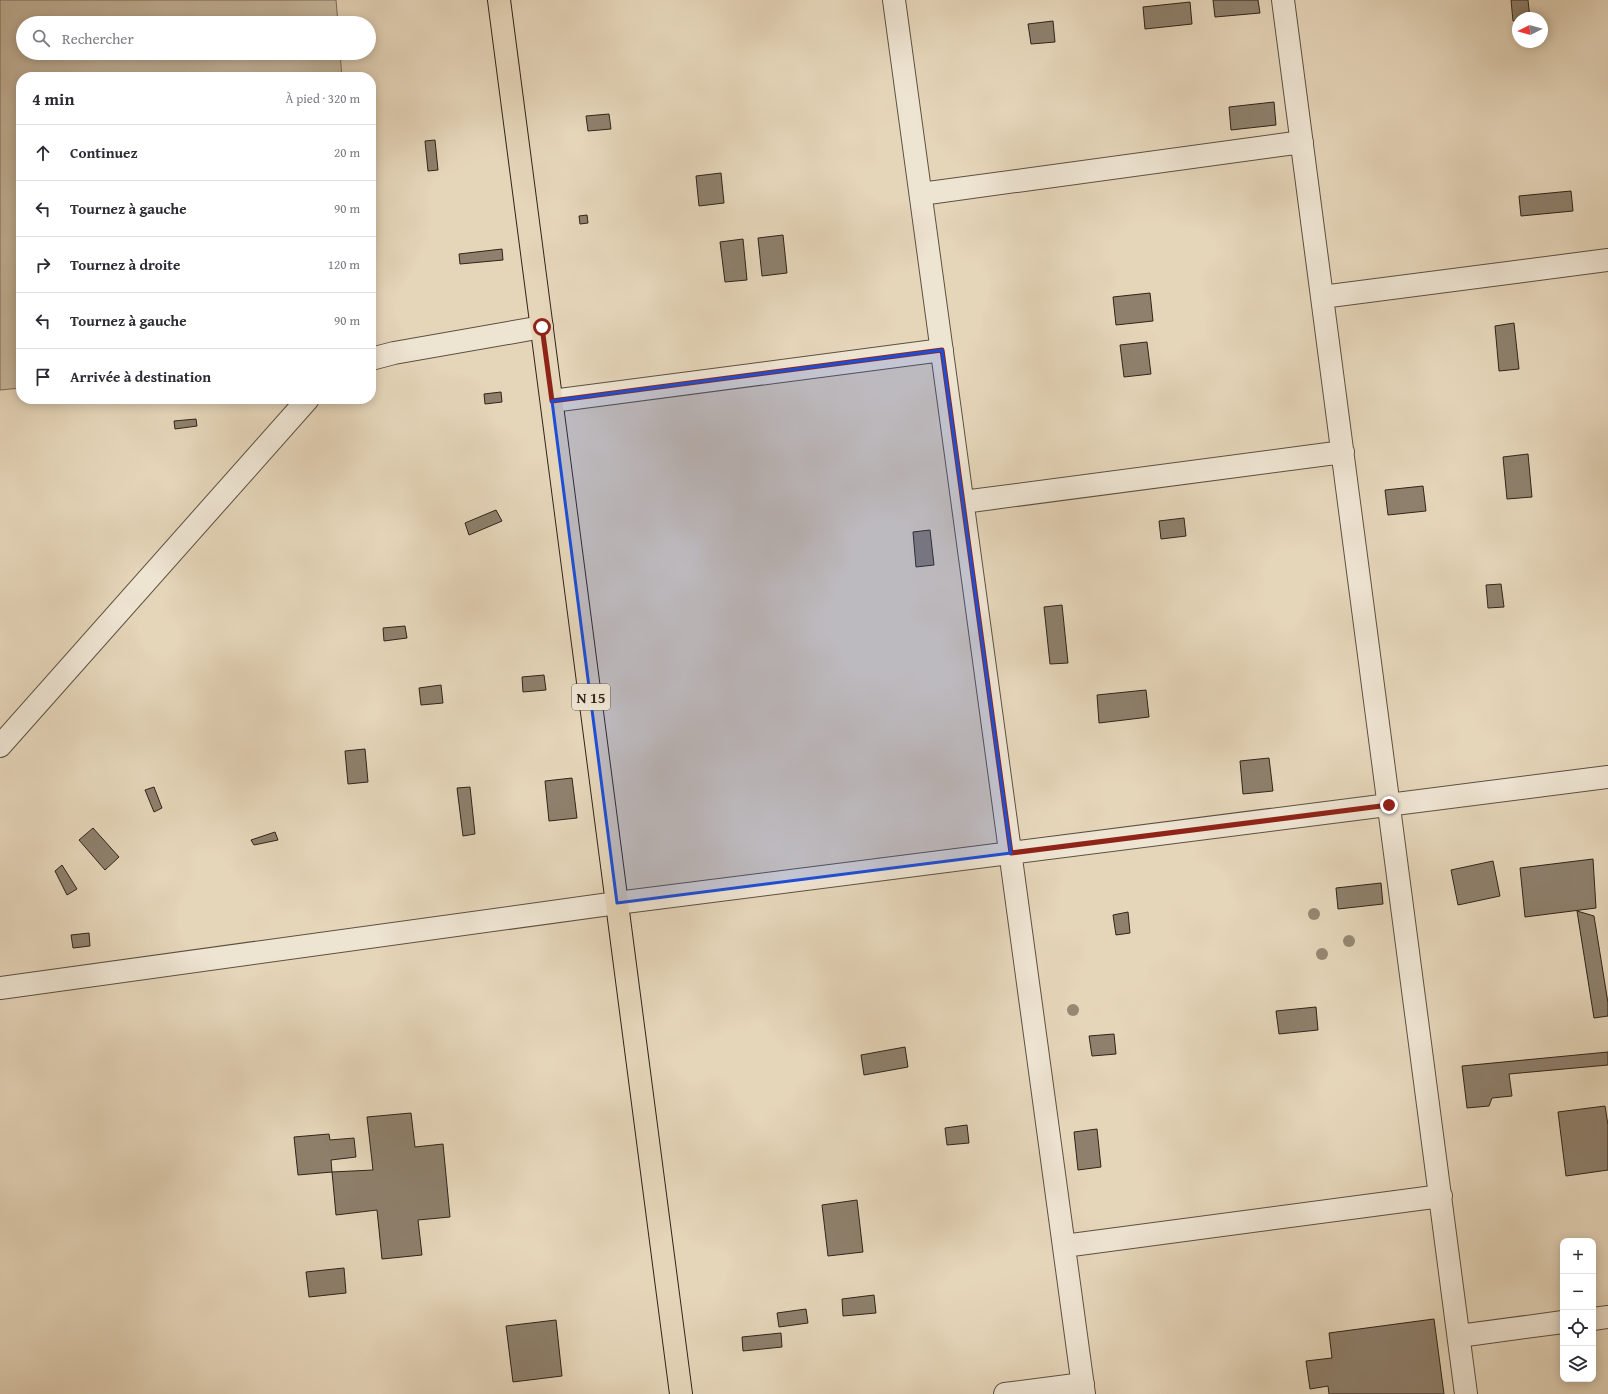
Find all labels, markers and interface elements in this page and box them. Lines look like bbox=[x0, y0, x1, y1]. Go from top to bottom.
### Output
north arrow bbox=[1512, 12, 1548, 48]
search box bbox=[16, 16, 376, 60]
icon: search bbox=[30, 27, 52, 49]
text: Rechercher bbox=[62, 28, 134, 49]
text: 4 min bbox=[32, 86, 74, 111]
text: À pied · 320 m bbox=[285, 89, 360, 108]
icon: ahead bbox=[32, 142, 54, 164]
text: Continuez bbox=[70, 142, 138, 163]
text: 20 m bbox=[334, 143, 360, 162]
icon: left bbox=[32, 198, 54, 220]
text: Tournez à gauche bbox=[70, 198, 187, 219]
text: 90 m bbox=[334, 199, 360, 218]
icon: right bbox=[32, 254, 54, 276]
text: Tournez à droite bbox=[70, 254, 180, 275]
text: 120 m bbox=[328, 255, 360, 274]
icon: left bbox=[32, 310, 54, 332]
text: Tournez à gauche bbox=[70, 310, 187, 331]
text: 90 m bbox=[334, 311, 360, 330]
route start bbox=[533, 318, 551, 336]
icon: arrive bbox=[32, 366, 54, 388]
text: Arrivée à destination bbox=[70, 366, 211, 387]
road number: N 15 bbox=[572, 684, 610, 710]
route end bbox=[1380, 796, 1398, 814]
map controls bbox=[1560, 1238, 1596, 1382]
button: + bbox=[1560, 1238, 1596, 1274]
button: − bbox=[1560, 1274, 1596, 1310]
button: locate bbox=[1560, 1310, 1596, 1346]
button: layers bbox=[1560, 1346, 1596, 1382]

